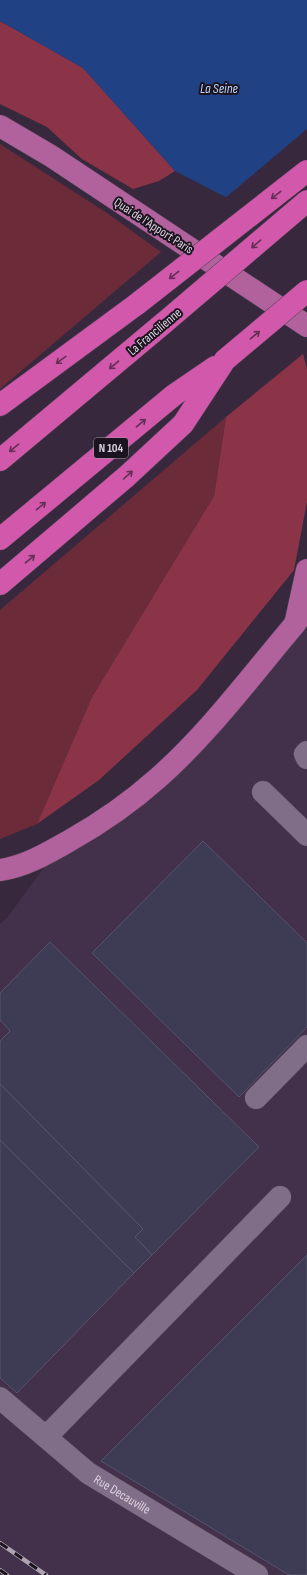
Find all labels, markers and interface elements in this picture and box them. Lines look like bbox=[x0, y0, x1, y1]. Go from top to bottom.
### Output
water label: La Seine bbox=[200, 80, 239, 97]
one-way arrow bbox=[271, 191, 282, 199]
street label: Quai de l'Apport Paris bbox=[111, 194, 196, 258]
one-way arrow bbox=[251, 240, 261, 249]
one-way arrow bbox=[169, 271, 180, 280]
street label: La Francilienne bbox=[125, 305, 185, 359]
one-way arrow bbox=[249, 331, 260, 340]
one-way arrow bbox=[55, 356, 66, 364]
one-way arrow bbox=[109, 360, 119, 369]
one-way arrow bbox=[135, 418, 146, 427]
road number: N 104 bbox=[94, 438, 128, 458]
one-way arrow bbox=[9, 444, 19, 453]
one-way arrow bbox=[123, 470, 134, 479]
one-way arrow bbox=[35, 501, 46, 510]
one-way arrow bbox=[24, 555, 35, 564]
street label: Rue Decauville bbox=[91, 1471, 153, 1518]

